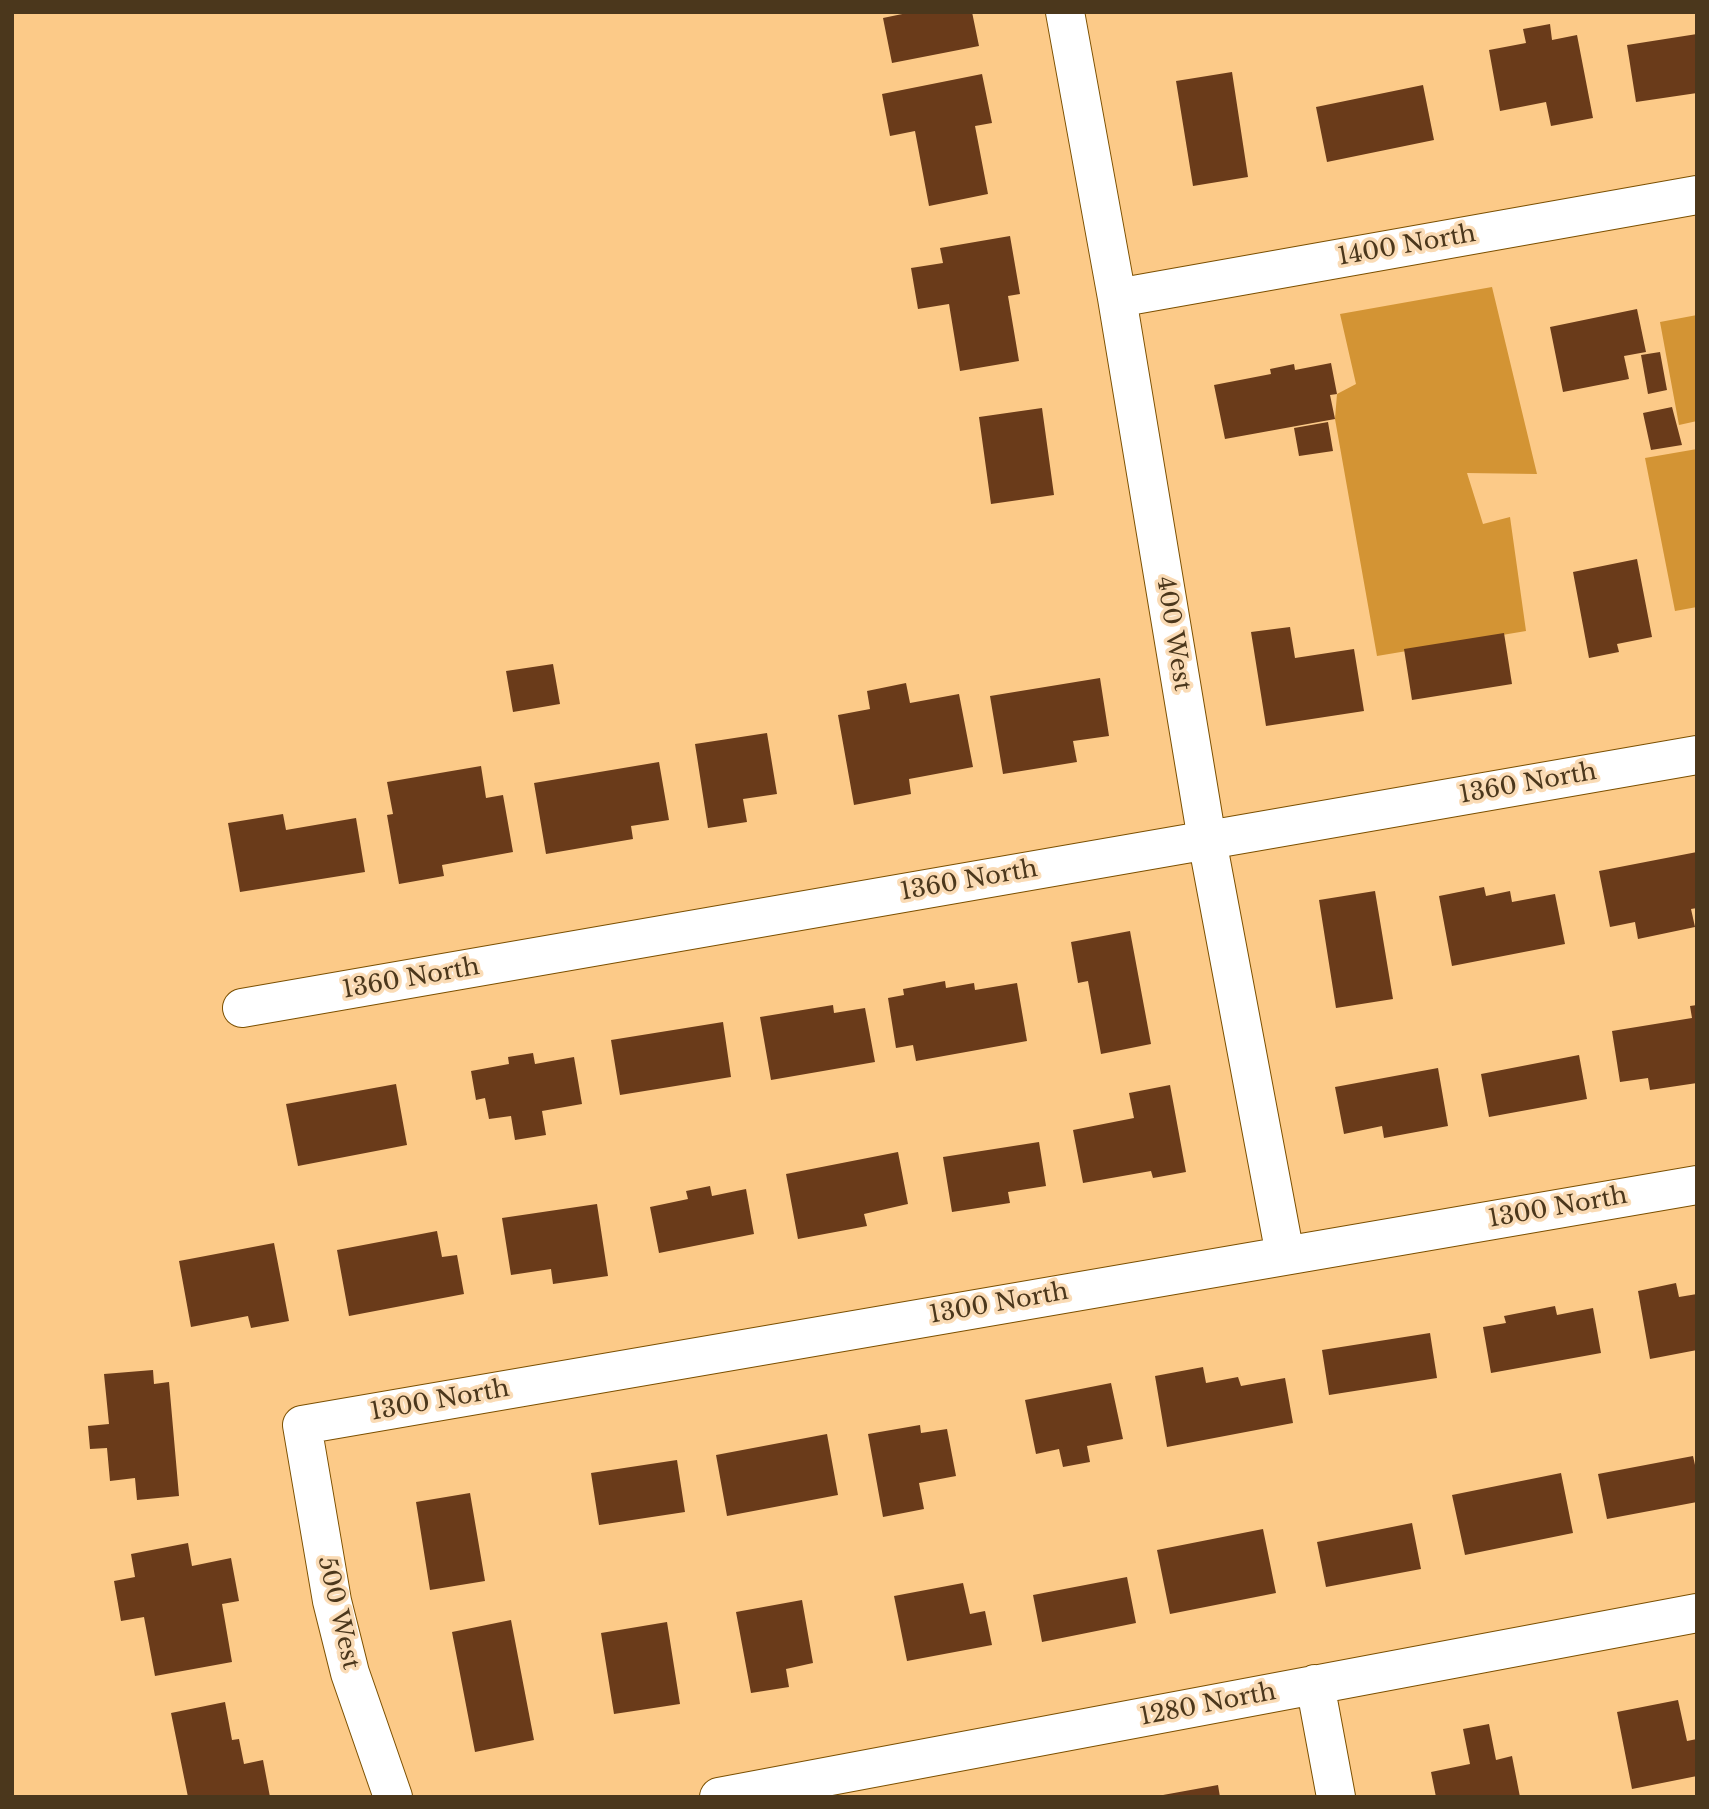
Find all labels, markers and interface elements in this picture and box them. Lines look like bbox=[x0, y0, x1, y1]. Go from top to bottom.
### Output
street label: 1400 North bbox=[1336, 220, 1478, 272]
street label: 400 West bbox=[1150, 575, 1196, 693]
street label: 1360 North bbox=[1457, 758, 1599, 810]
street label: 1360 North bbox=[898, 855, 1040, 907]
street label: 1360 North bbox=[340, 953, 482, 1005]
street label: 1300 North bbox=[1486, 1182, 1630, 1234]
street label: 1300 North bbox=[927, 1278, 1071, 1330]
street label: 1300 North bbox=[368, 1375, 512, 1427]
street label: 500 West bbox=[311, 1554, 365, 1672]
street label: 1280 North bbox=[1138, 1678, 1278, 1732]

